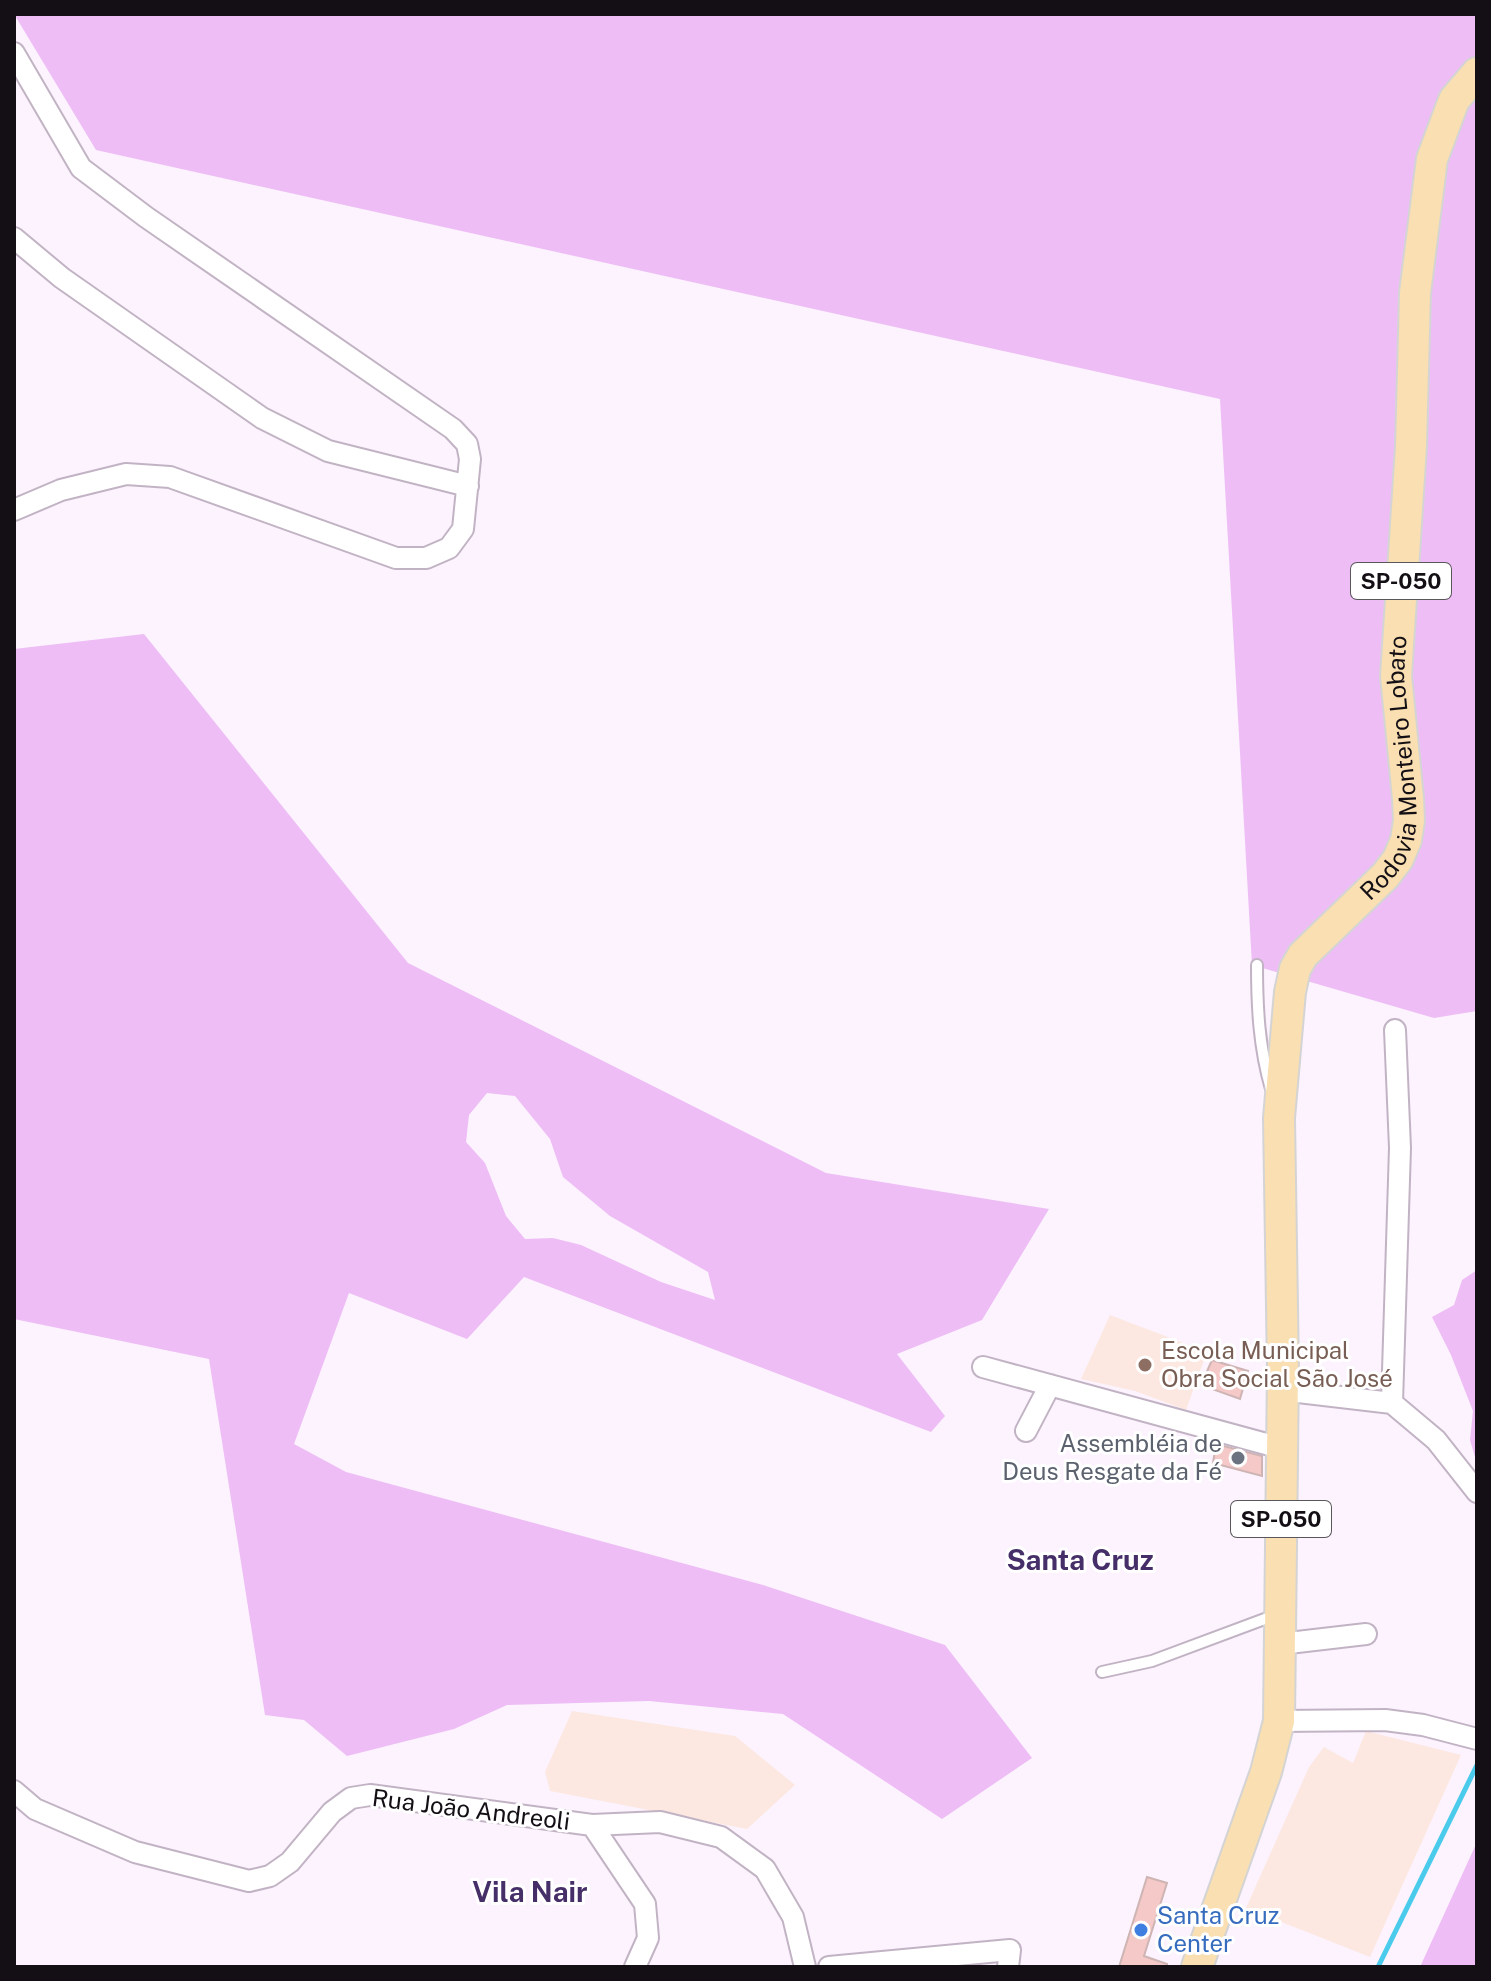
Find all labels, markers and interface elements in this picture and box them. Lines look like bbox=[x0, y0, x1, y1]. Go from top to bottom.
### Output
road number: SP-050 bbox=[1351, 563, 1451, 599]
street label: Rodovia Monteiro Lobato bbox=[1354, 635, 1422, 905]
place label: Escola Municipal Obra Social São José bbox=[1161, 1336, 1393, 1392]
marker: Escola Municipal Obra Social São José bbox=[1136, 1356, 1154, 1374]
place label: Assembléia de Deus Resgate da Fé bbox=[1002, 1429, 1222, 1485]
marker: Assembléia de Deus Resgate da Fé bbox=[1229, 1449, 1247, 1467]
road number: SP-050 bbox=[1231, 1501, 1331, 1537]
district label: Santa Cruz bbox=[1006, 1543, 1154, 1576]
street label: Rua João Andreoli bbox=[371, 1783, 572, 1835]
district label: Vila Nair bbox=[472, 1875, 588, 1908]
place label: Santa Cruz Center bbox=[1157, 1901, 1279, 1957]
marker: Santa Cruz Center bbox=[1132, 1921, 1150, 1939]

